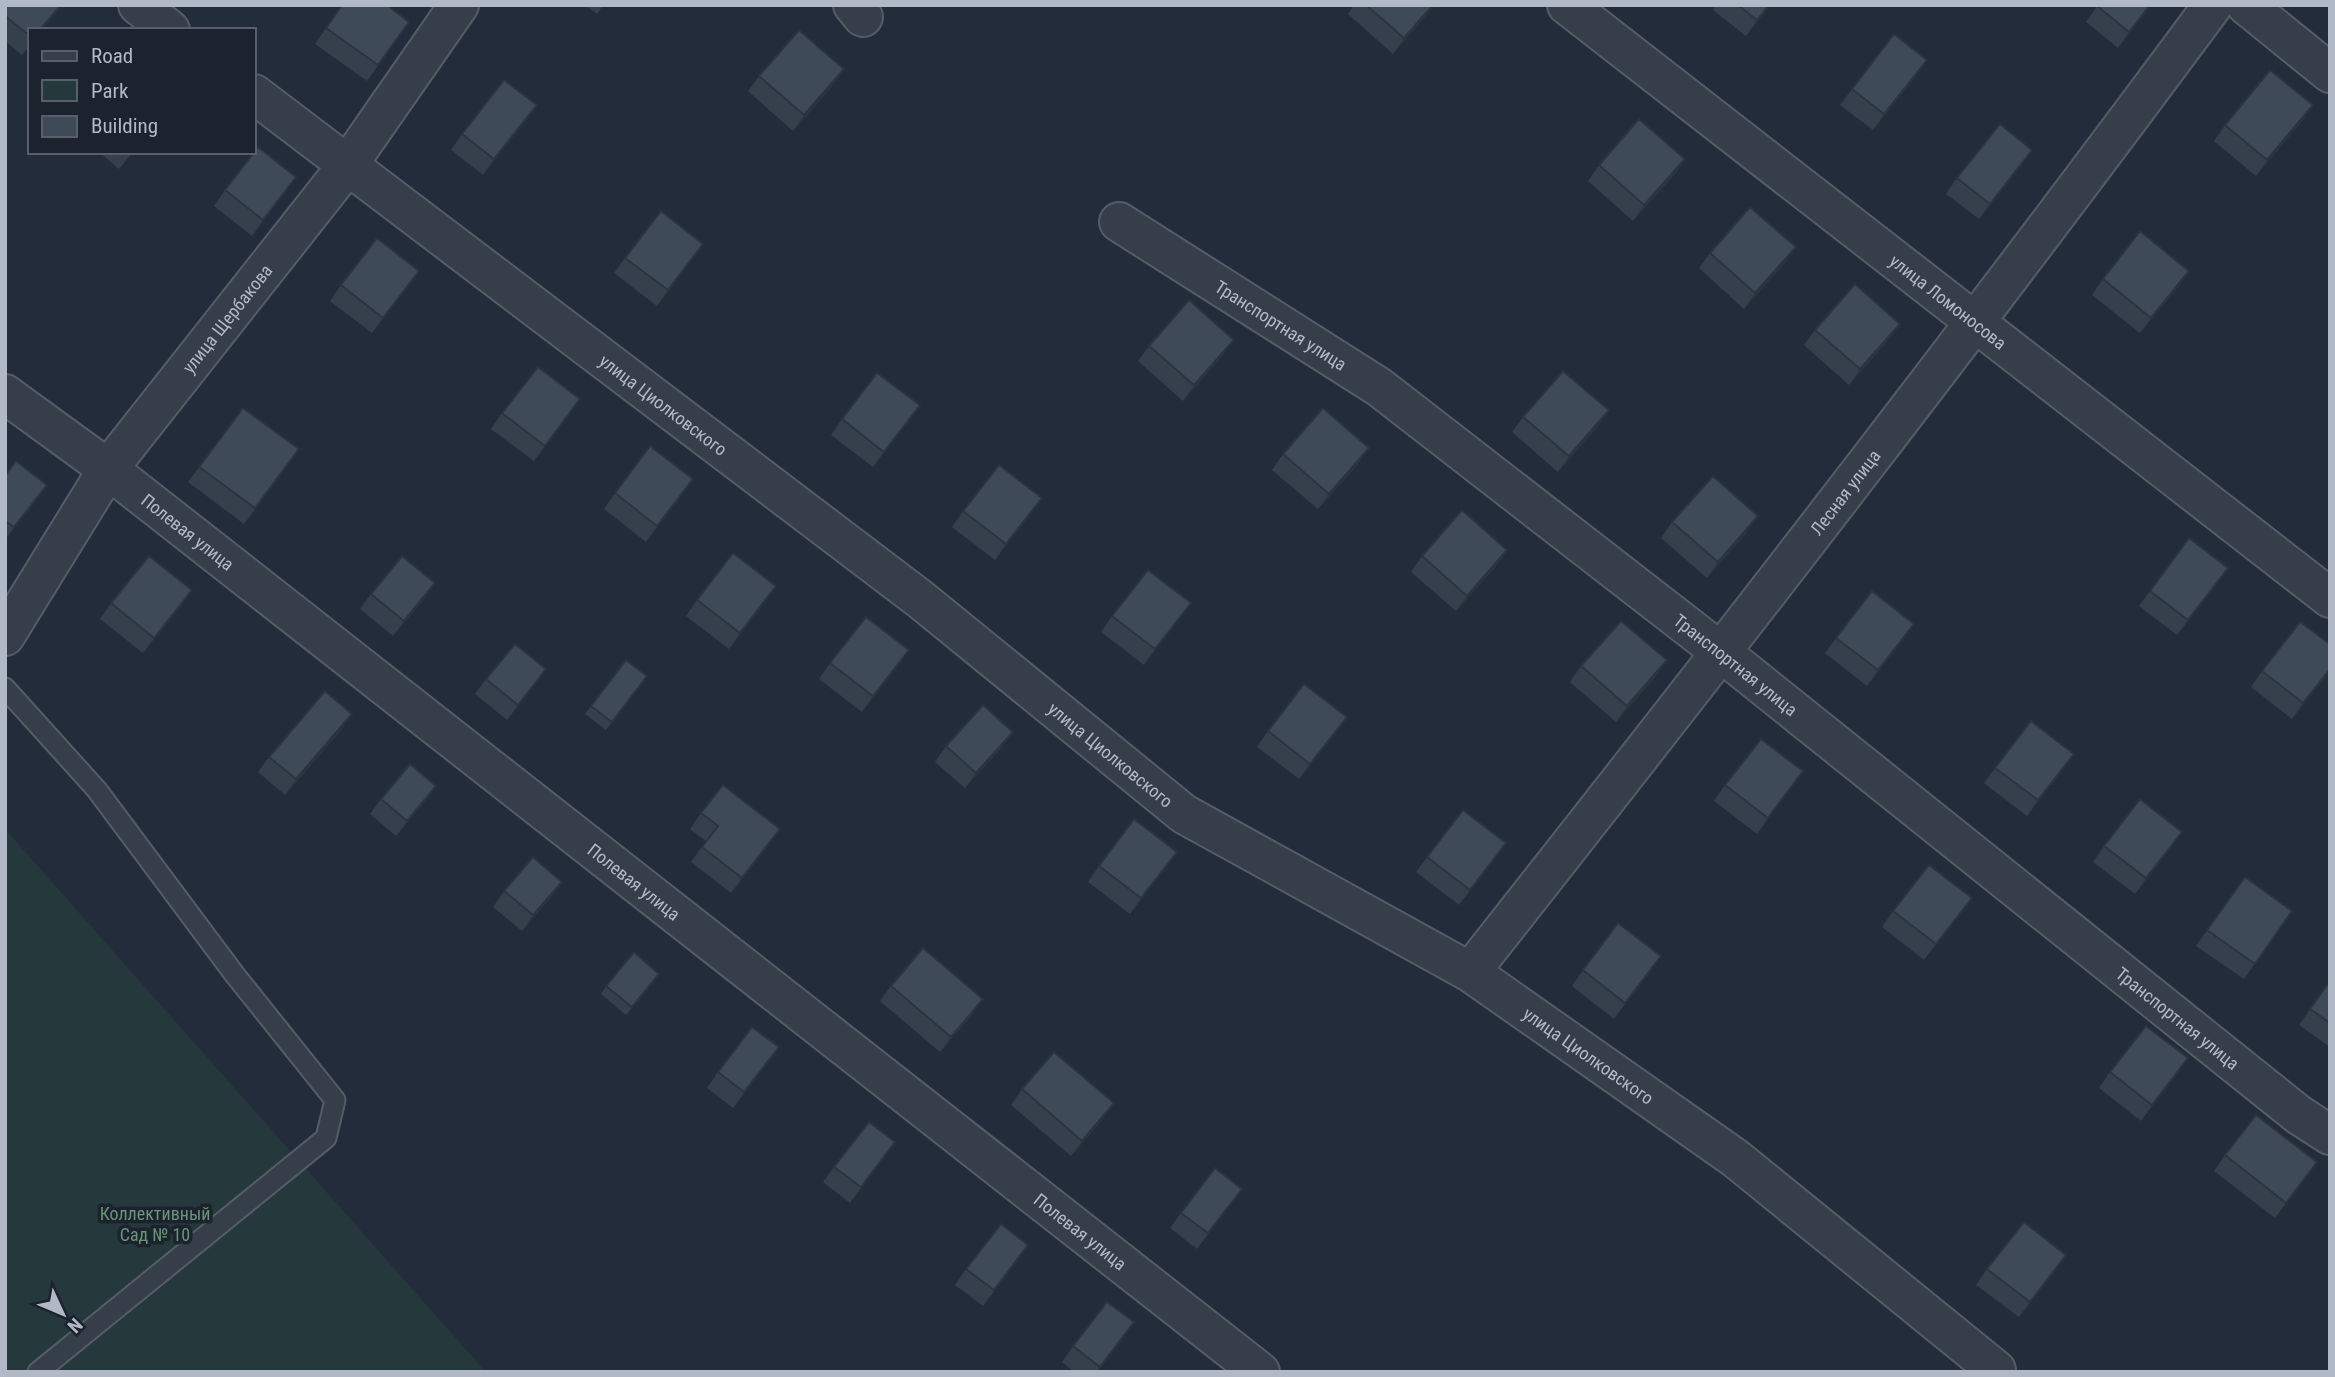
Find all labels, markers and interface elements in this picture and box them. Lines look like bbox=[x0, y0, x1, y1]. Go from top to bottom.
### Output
legend bbox=[28, 28, 256, 154]
text: Road bbox=[91, 44, 133, 68]
text: Park bbox=[91, 79, 129, 103]
text: Building bbox=[91, 114, 158, 138]
street label: улица Ломоносова bbox=[1886, 250, 2011, 353]
street label: улица Щербакова bbox=[177, 260, 276, 377]
street label: Транспортная улица bbox=[1211, 275, 1351, 374]
street label: улица Циолковского bbox=[596, 350, 731, 460]
street label: Лесная улица bbox=[1805, 445, 1884, 539]
street label: Полевая улица bbox=[137, 489, 238, 574]
street label: Транспортная улица bbox=[1670, 609, 1802, 720]
street label: улица Циолковского bbox=[1044, 698, 1177, 811]
street label: Полевая улица bbox=[584, 839, 685, 924]
street label: Транспортная улица bbox=[2112, 962, 2244, 1074]
street label: улица Циолковского bbox=[1519, 1002, 1658, 1108]
street label: Полевая улица bbox=[1030, 1189, 1131, 1274]
park label: Коллективный Сад № 10 bbox=[100, 1203, 210, 1245]
north arrow bbox=[28, 1279, 98, 1349]
text: N bbox=[63, 1313, 87, 1338]

